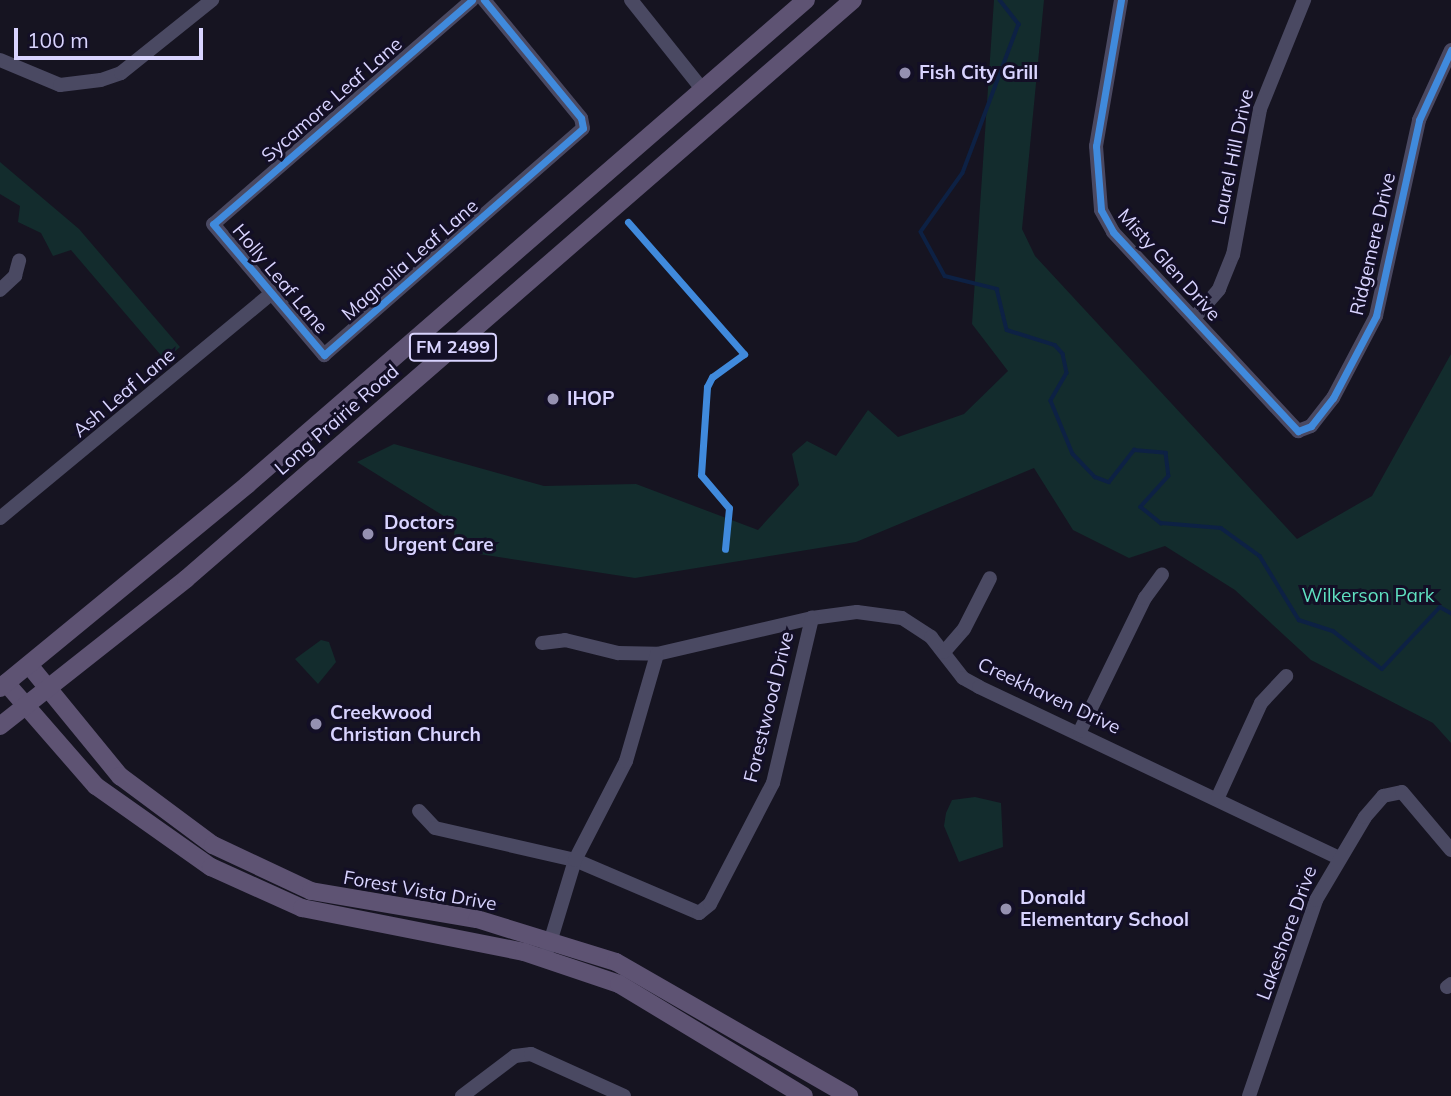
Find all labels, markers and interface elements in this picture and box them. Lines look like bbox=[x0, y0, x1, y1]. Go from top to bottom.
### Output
scale bar bbox=[18, 14, 206, 58]
text: 100 m bbox=[27, 27, 89, 53]
street label: Sycamore Leaf Lane bbox=[257, 33, 407, 167]
place label: Fish City Grill bbox=[919, 62, 1038, 84]
marker: Fish City Grill bbox=[897, 65, 913, 81]
street label: Laurel Hill Drive bbox=[1207, 87, 1259, 227]
street label: Ridgemere Drive bbox=[1345, 170, 1401, 318]
street label: Magnolia Leaf Lane bbox=[337, 195, 483, 325]
street label: Misty Glen Drive bbox=[1113, 204, 1225, 326]
street label: Holly Leaf Lane bbox=[228, 220, 332, 338]
road number: FM 2499 bbox=[407, 332, 498, 362]
street label: Ash Leaf Lane bbox=[68, 344, 180, 442]
street label: Long Prairie Road bbox=[270, 360, 404, 480]
place label: IHOP bbox=[567, 388, 615, 410]
marker: IHOP bbox=[545, 391, 561, 407]
place label: Doctors Urgent Care bbox=[384, 512, 494, 556]
marker: Doctors Urgent Care bbox=[358, 524, 378, 544]
park label: Wilkerson Park bbox=[1301, 585, 1435, 607]
street label: Forestwood Drive bbox=[739, 629, 799, 785]
street label: Creekhaven Drive bbox=[974, 653, 1124, 739]
place label: Creekwood Christian Church bbox=[330, 702, 481, 746]
marker: Creekwood Christian Church bbox=[308, 716, 324, 732]
street label: Lakeshore Drive bbox=[1252, 863, 1322, 1003]
street label: Forest Vista Drive bbox=[342, 866, 498, 916]
place label: Donald Elementary School bbox=[1020, 887, 1189, 931]
marker: Donald Elementary School bbox=[998, 901, 1014, 917]

